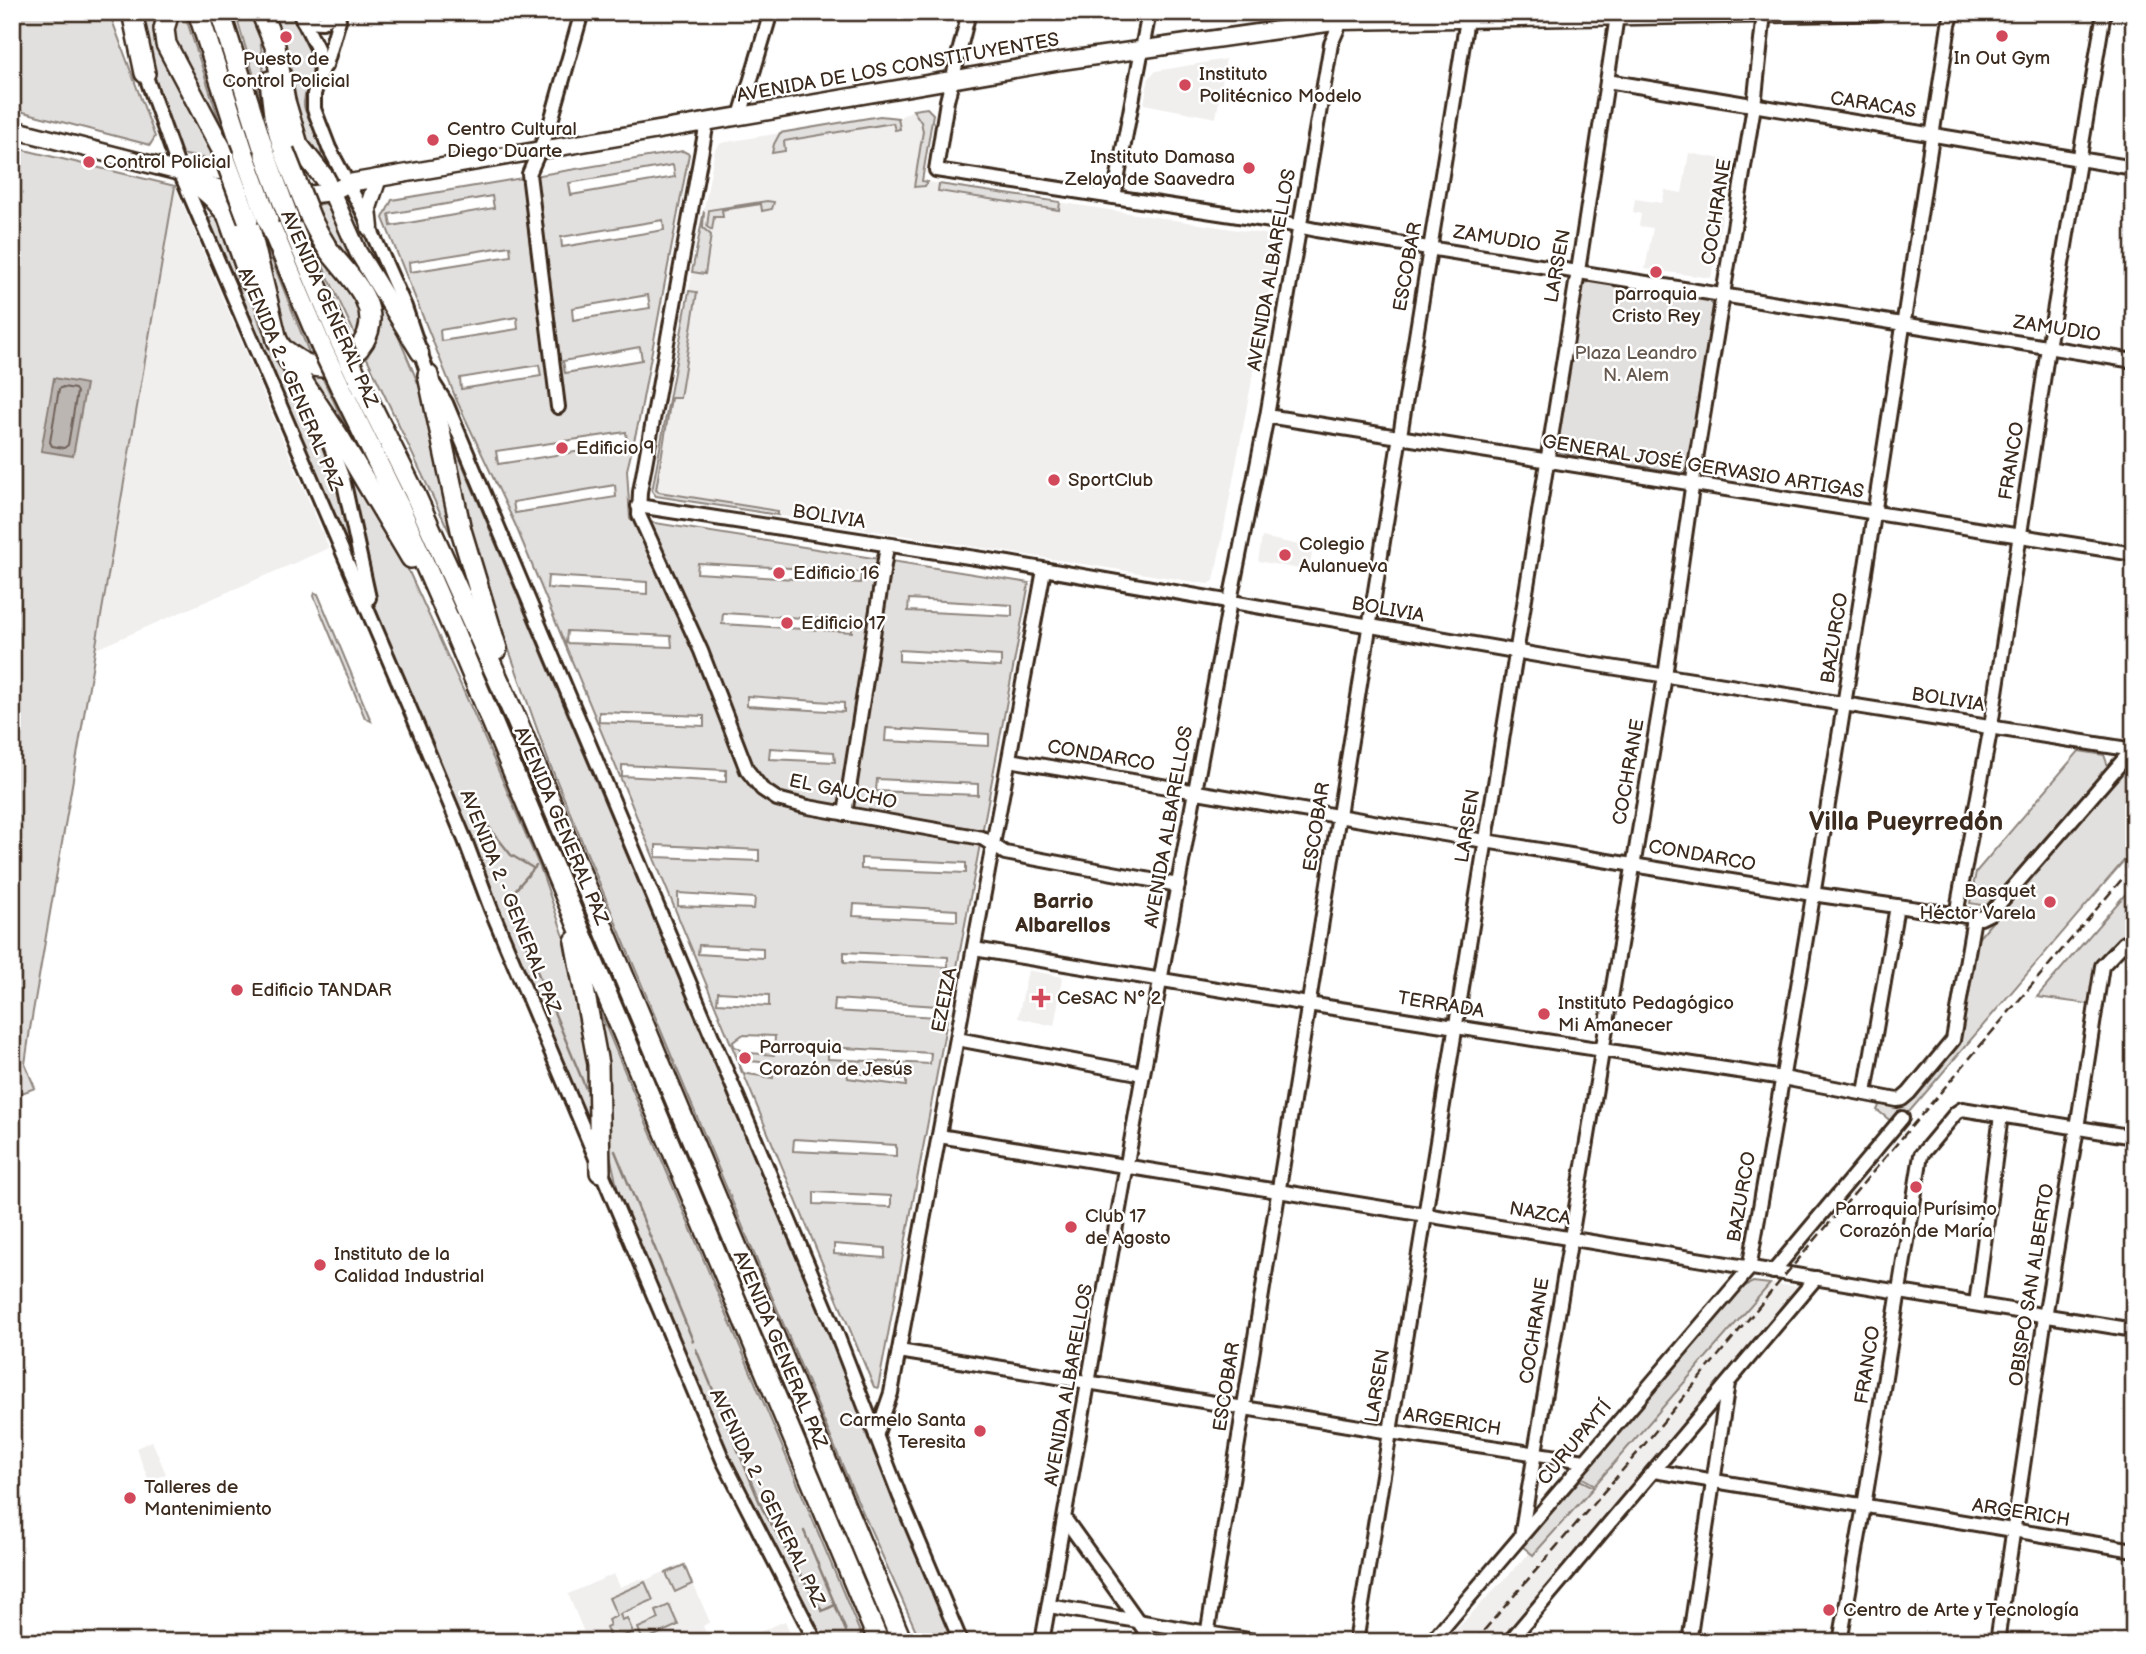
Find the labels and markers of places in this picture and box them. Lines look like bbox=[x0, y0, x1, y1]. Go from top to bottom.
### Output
marker: In Out Gym bbox=[1994, 28, 2010, 44]
marker: Puesto de Control Policial bbox=[278, 29, 294, 45]
place label: In Out Gym bbox=[1954, 47, 2050, 70]
place label: Puesto de Control Policial bbox=[222, 48, 350, 93]
place label: Instituto Politécnico Modelo bbox=[1199, 63, 1362, 108]
marker: Instituto Politécnico Modelo bbox=[1177, 77, 1193, 93]
place label: Centro Cultural Diego Duarte bbox=[447, 118, 577, 163]
marker: Centro Cultural Diego Duarte bbox=[425, 132, 441, 148]
place label: Instituto Damasa Zelaya de Saavedra bbox=[1064, 146, 1235, 191]
place label: Control Policial bbox=[103, 151, 231, 174]
marker: Control Policial bbox=[81, 154, 97, 170]
marker: Instituto Damasa Zelaya de Saavedra bbox=[1241, 160, 1257, 176]
marker: parroquia Cristo Rey bbox=[1648, 264, 1664, 280]
place label: parroquia Cristo Rey bbox=[1612, 283, 1701, 328]
place label: Edificio 9 bbox=[576, 437, 655, 460]
marker: Edificio 9 bbox=[554, 440, 570, 456]
place label: SportClub bbox=[1068, 469, 1154, 492]
marker: SportClub bbox=[1046, 472, 1062, 488]
place label: Colegio Aulanueva bbox=[1299, 533, 1388, 578]
marker: Colegio Aulanueva bbox=[1277, 547, 1293, 563]
place label: Edificio 16 bbox=[793, 562, 880, 585]
marker: Edificio 16 bbox=[771, 565, 787, 581]
place label: Edificio 17 bbox=[801, 612, 886, 635]
marker: Edificio 17 bbox=[779, 615, 795, 631]
place label: Basquet Héctor Varela bbox=[1919, 880, 2036, 925]
marker: Basquet Héctor Varela bbox=[2042, 894, 2058, 910]
place label: Edificio TANDAR bbox=[251, 979, 392, 1002]
marker: Edificio TANDAR bbox=[229, 982, 245, 998]
place label: CeSAC Nº 2 bbox=[1057, 987, 1162, 1010]
marker: CeSAC Nº 2 bbox=[1031, 988, 1051, 1008]
place label: Instituto Pedagógico Mi Amanecer bbox=[1558, 992, 1734, 1037]
marker: Instituto Pedagógico Mi Amanecer bbox=[1536, 1006, 1552, 1022]
place label: Parroquia Corazón de Jesús bbox=[759, 1036, 912, 1081]
marker: Parroquia Corazón de Jesús bbox=[737, 1050, 753, 1066]
marker: Parroquia Purísimo Corazón de María bbox=[1908, 1179, 1924, 1195]
place label: Parroquia Purísimo Corazón de María bbox=[1835, 1198, 1997, 1243]
place label: Club 17 de Agosto bbox=[1085, 1205, 1171, 1250]
marker: Club 17 de Agosto bbox=[1063, 1219, 1079, 1235]
place label: Instituto de la Calidad Industrial bbox=[334, 1243, 484, 1288]
marker: Instituto de la Calidad Industrial bbox=[312, 1257, 328, 1273]
place label: Carmelo Santa Teresita bbox=[839, 1409, 966, 1454]
marker: Carmelo Santa Teresita bbox=[972, 1423, 988, 1439]
place label: Talleres de Mantenimiento bbox=[144, 1476, 272, 1521]
marker: Talleres de Mantenimiento bbox=[122, 1490, 138, 1506]
place label: Centro de Arte y Tecnología bbox=[1843, 1599, 2079, 1622]
marker: Centro de Arte y Tecnología bbox=[1821, 1602, 1837, 1618]

